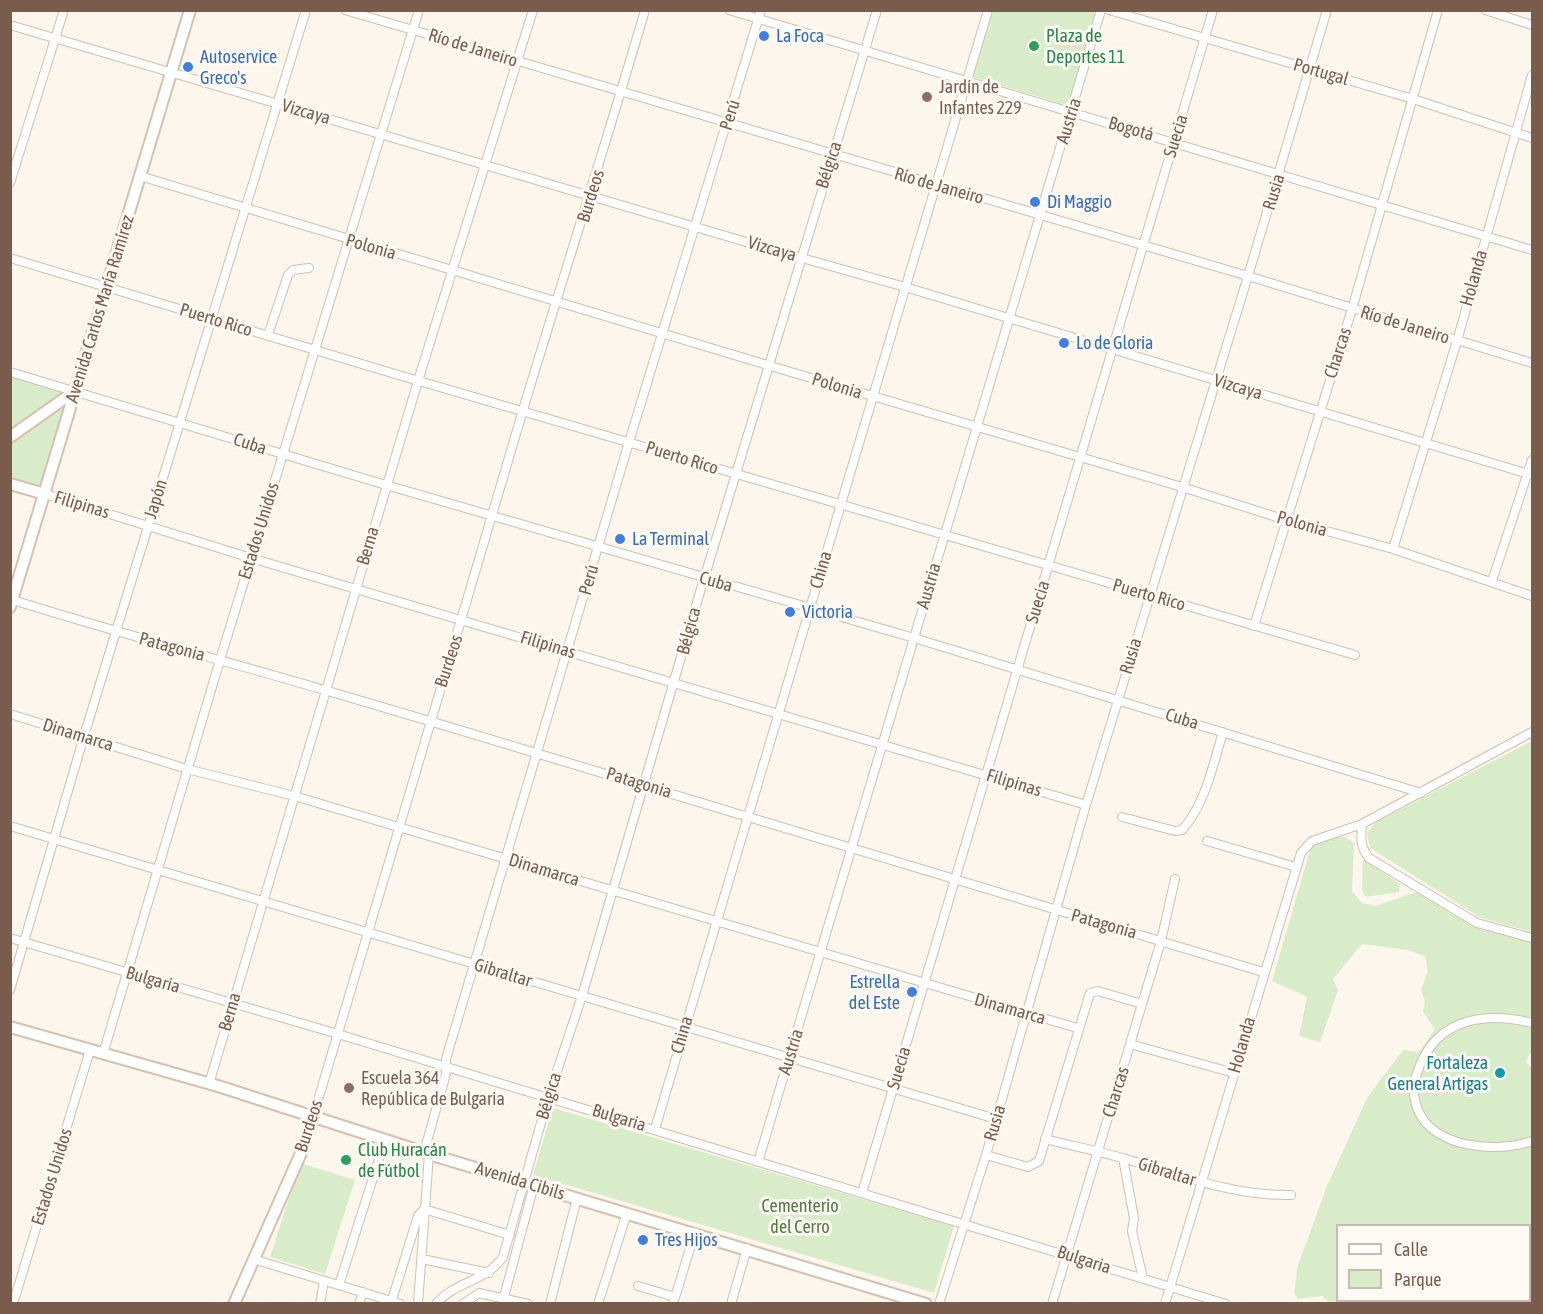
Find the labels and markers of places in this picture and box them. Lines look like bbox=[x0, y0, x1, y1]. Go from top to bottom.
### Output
place label: La Foca bbox=[776, 25, 824, 47]
place label: Plaza de Deportes 11 bbox=[1046, 25, 1125, 68]
marker: La Foca bbox=[757, 29, 771, 43]
marker: Plaza de Deportes 11 bbox=[1027, 39, 1041, 53]
place label: Autoservice Greco's bbox=[200, 46, 277, 88]
marker: Autoservice Greco's bbox=[181, 60, 195, 74]
place label: Jardín de Infantes 229 bbox=[939, 76, 1022, 118]
marker: Jardín de Infantes 229 bbox=[920, 90, 934, 104]
place label: Di Maggio bbox=[1047, 191, 1112, 213]
marker: Di Maggio bbox=[1028, 195, 1042, 209]
place label: Lo de Gloria bbox=[1076, 332, 1153, 354]
marker: Lo de Gloria bbox=[1057, 336, 1071, 350]
place label: La Terminal bbox=[632, 528, 709, 550]
marker: La Terminal bbox=[613, 532, 627, 546]
place label: Victoria bbox=[802, 601, 853, 623]
marker: Victoria bbox=[783, 605, 797, 619]
place label: Estrella del Este bbox=[849, 971, 900, 1014]
marker: Estrella del Este bbox=[905, 985, 919, 999]
place label: Fortaleza General Artigas bbox=[1387, 1052, 1488, 1094]
marker: Fortaleza General Artigas bbox=[1493, 1066, 1507, 1080]
place label: Escuela 364 República de Bulgaria bbox=[361, 1067, 505, 1110]
marker: Escuela 364 República de Bulgaria bbox=[342, 1081, 356, 1095]
place label: Club Huracán de Fútbol bbox=[358, 1139, 447, 1182]
marker: Club Huracán de Fútbol bbox=[339, 1153, 353, 1167]
place label: Tres Hijos bbox=[655, 1229, 718, 1251]
marker: Tres Hijos bbox=[636, 1233, 650, 1247]

